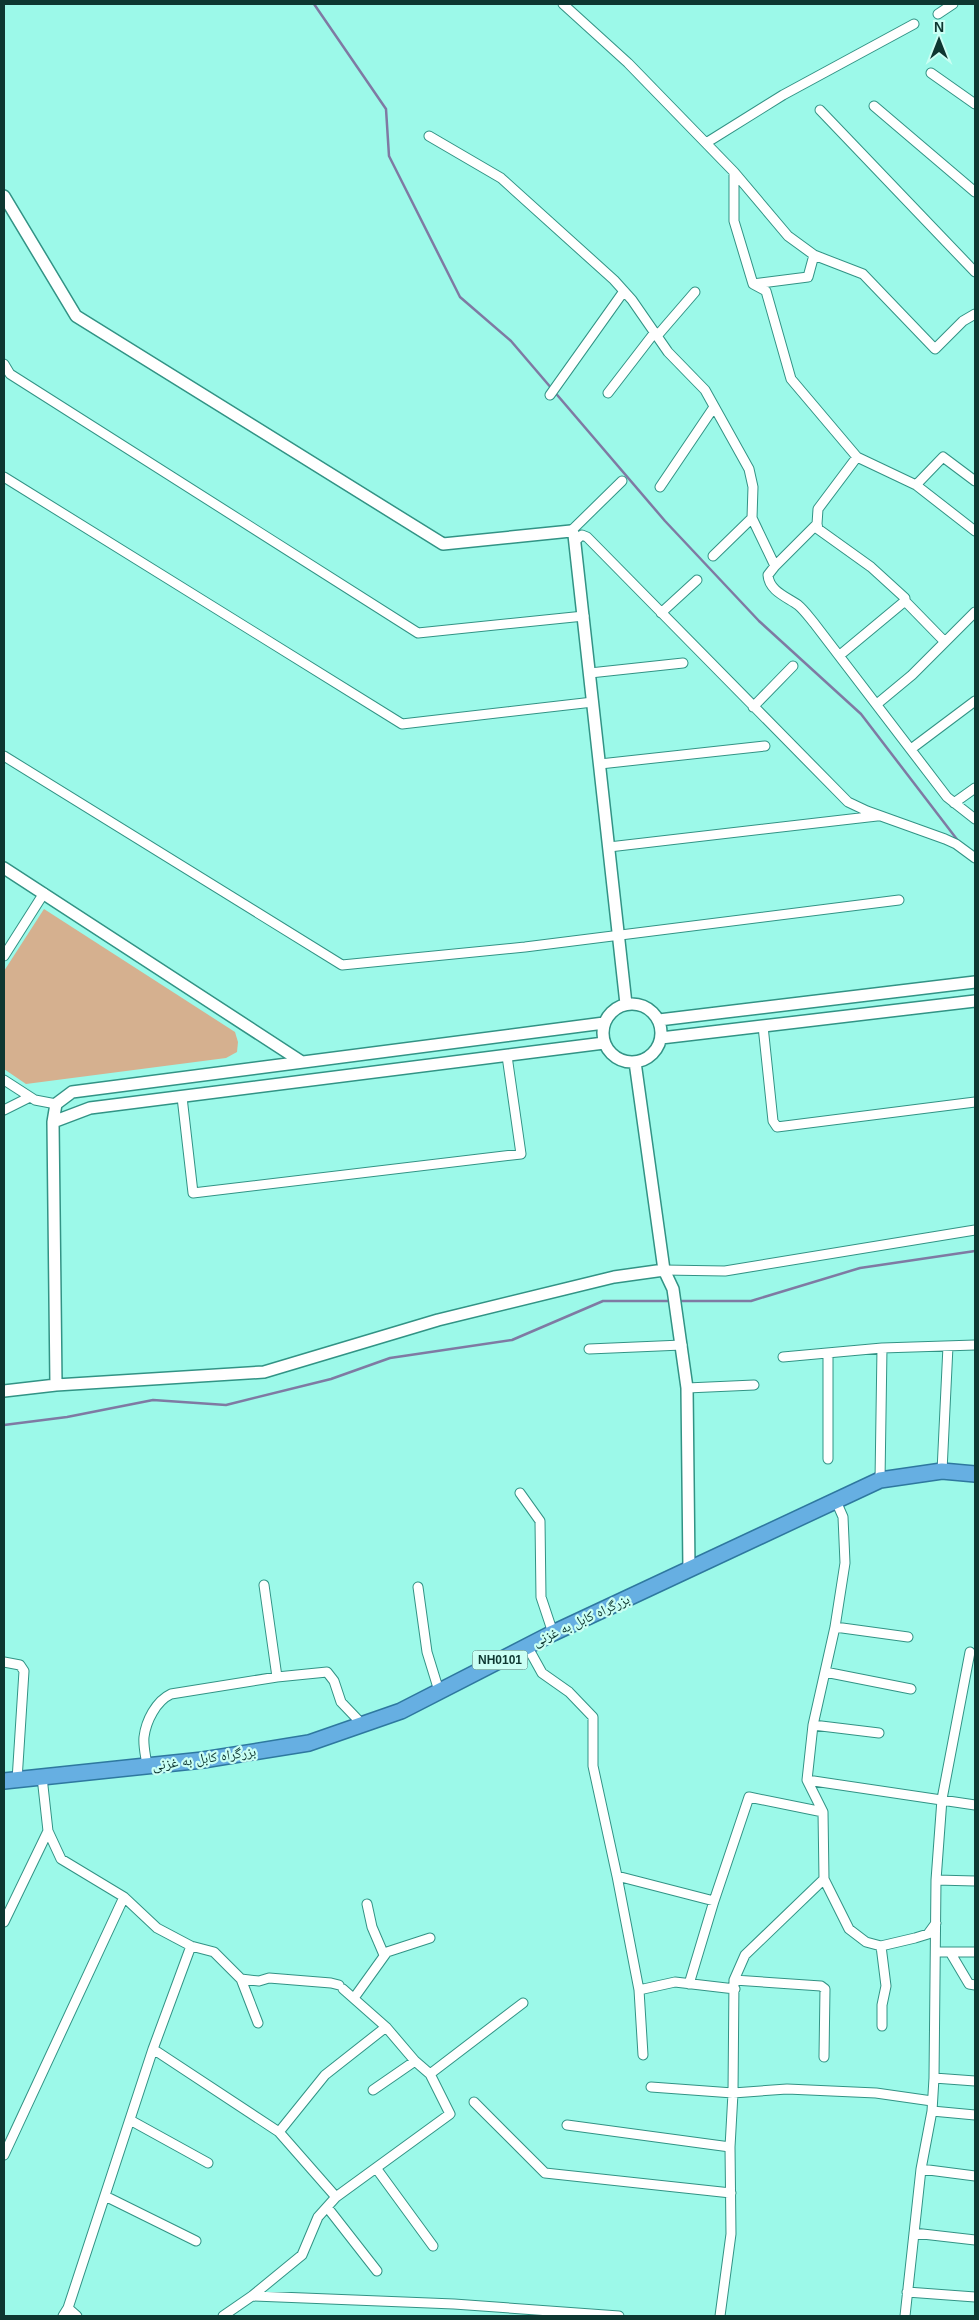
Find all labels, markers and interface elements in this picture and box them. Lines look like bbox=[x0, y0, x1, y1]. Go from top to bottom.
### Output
north arrow bbox=[914, 15, 964, 65]
text: N bbox=[934, 19, 944, 35]
street label: بزرگراه کابل به غزنی bbox=[530, 1591, 632, 1650]
road number: NH0101 bbox=[472, 1650, 528, 1670]
street label: بزرگراه کابل به غزنی bbox=[151, 1743, 257, 1774]

